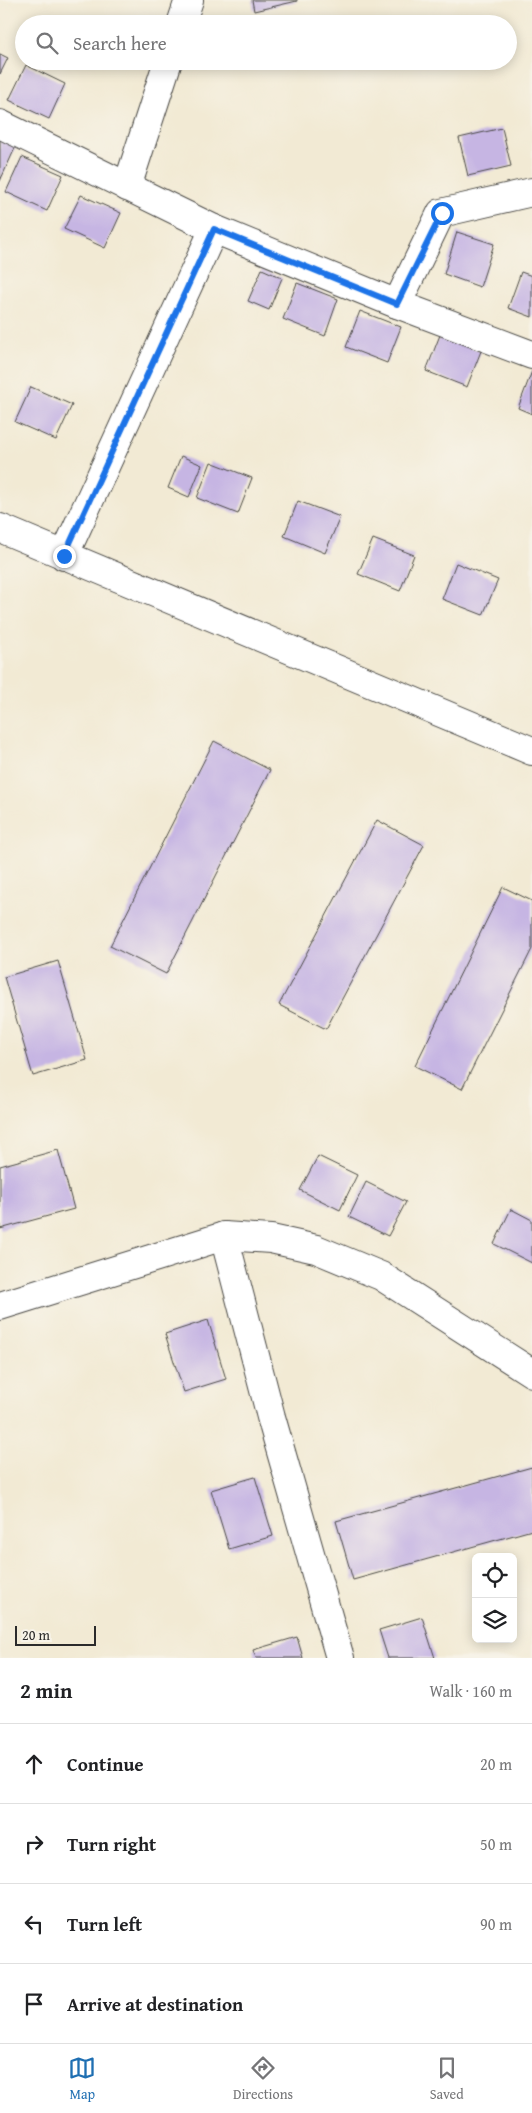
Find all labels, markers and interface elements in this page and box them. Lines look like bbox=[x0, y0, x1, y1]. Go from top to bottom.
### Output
search box bbox=[15, 15, 517, 70]
icon: search bbox=[33, 29, 61, 57]
text: Search here bbox=[73, 29, 167, 57]
route start bbox=[431, 202, 454, 225]
route end bbox=[53, 545, 76, 568]
map controls bbox=[472, 1553, 517, 1643]
button: locate bbox=[472, 1553, 517, 1598]
button: layers bbox=[472, 1598, 517, 1643]
scale bar bbox=[15, 1623, 96, 1646]
text: 20 m bbox=[22, 1625, 50, 1645]
text: 2 min bbox=[20, 1675, 72, 1706]
text: Walk · 160 m bbox=[429, 1679, 512, 1703]
icon: ahead bbox=[20, 1750, 48, 1778]
text: Continue bbox=[67, 1750, 144, 1778]
text: 20 m bbox=[480, 1752, 512, 1776]
icon: right bbox=[20, 1830, 48, 1858]
text: Turn right bbox=[67, 1830, 156, 1858]
text: 50 m bbox=[480, 1832, 512, 1856]
icon: left bbox=[20, 1910, 48, 1938]
text: Turn left bbox=[67, 1910, 142, 1938]
text: 90 m bbox=[480, 1912, 512, 1936]
icon: arrive bbox=[20, 1990, 48, 2018]
text: Arrive at destination bbox=[67, 1990, 243, 2018]
tab: Map bbox=[68, 2054, 96, 2104]
tab: Directions bbox=[233, 2054, 293, 2104]
tab: Saved bbox=[430, 2054, 464, 2104]

